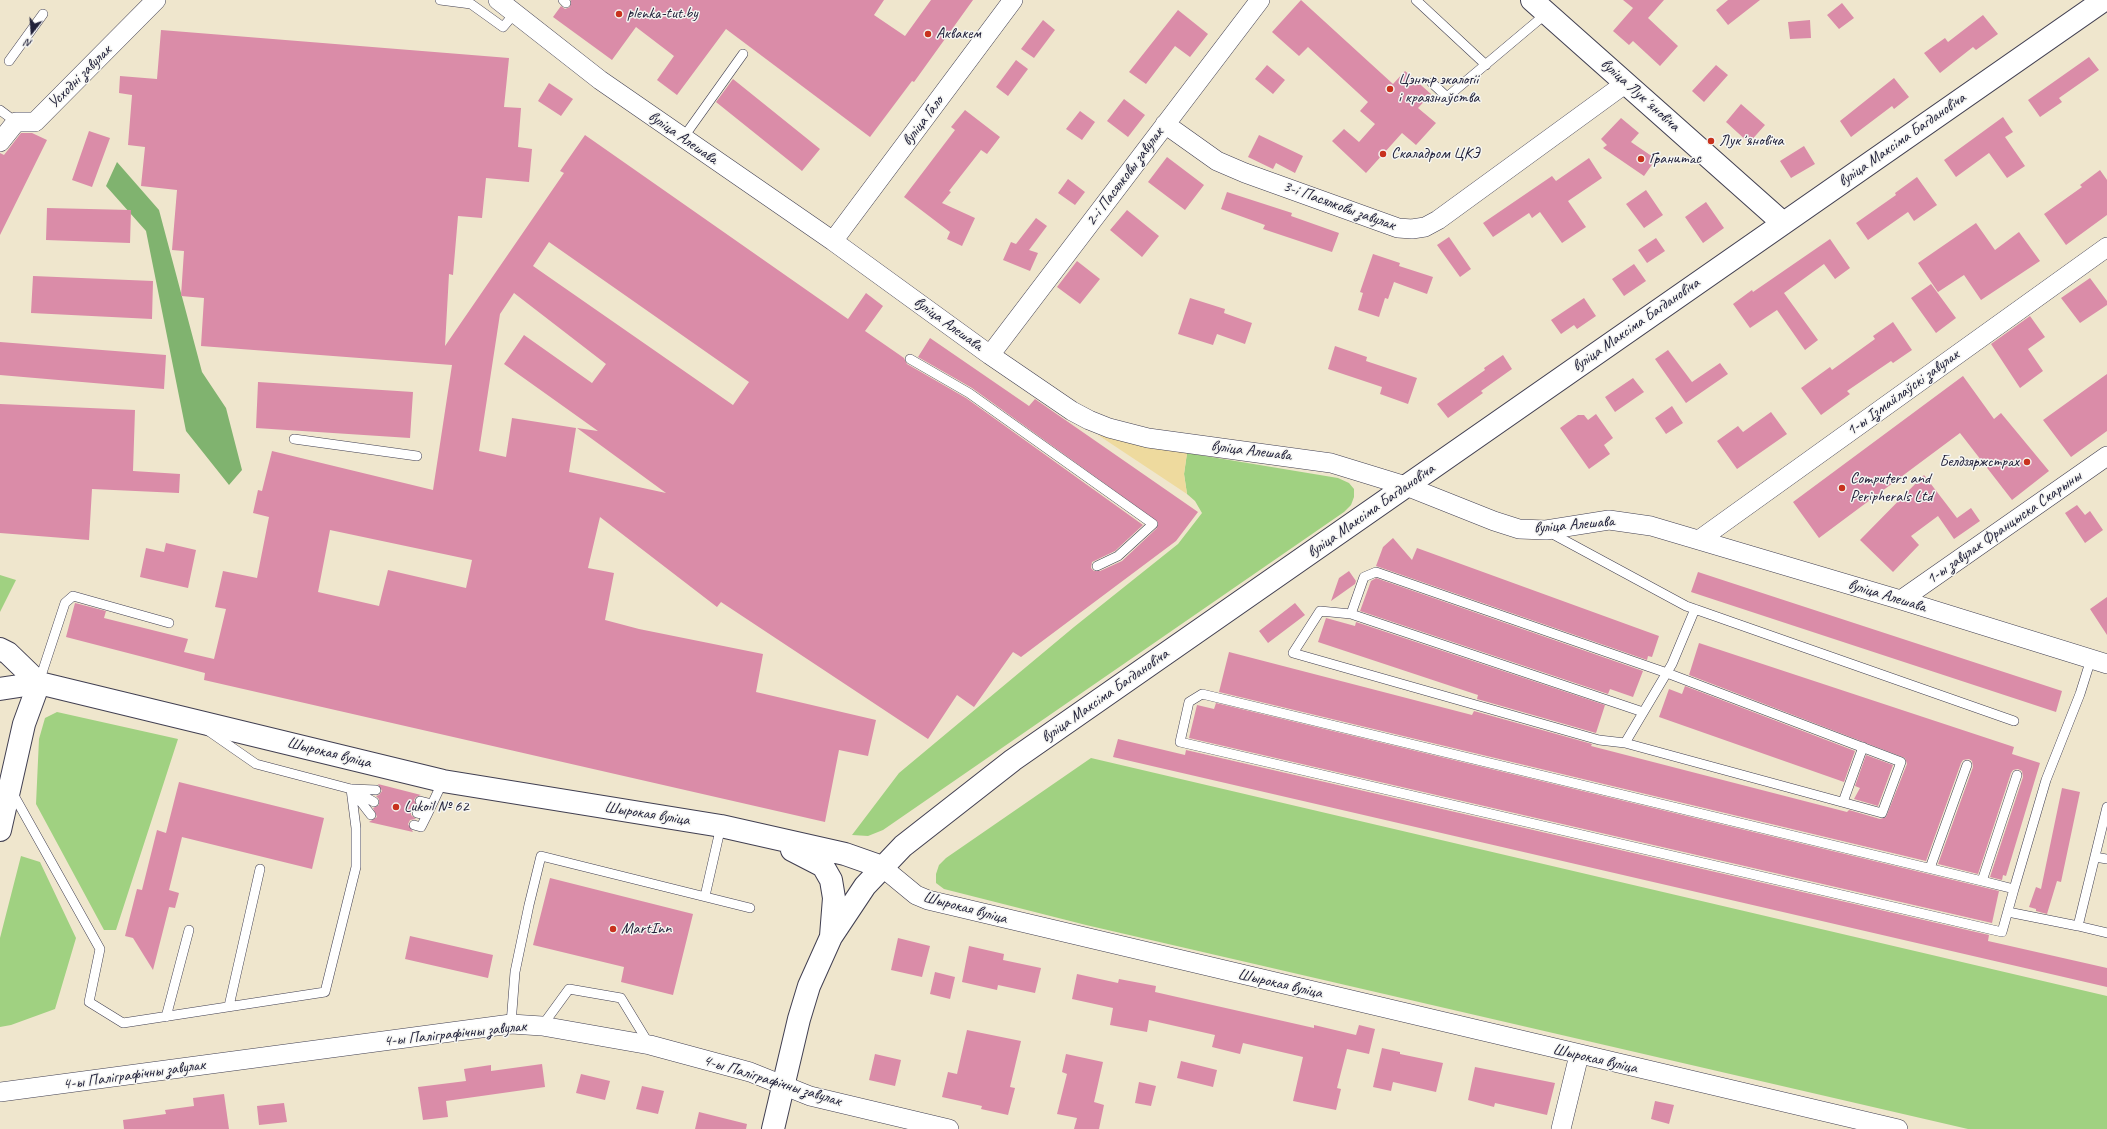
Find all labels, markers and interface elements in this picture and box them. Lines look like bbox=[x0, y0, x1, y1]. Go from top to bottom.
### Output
place label: plenka-tut.by bbox=[627, 4, 698, 24]
marker: plenka-tut.by bbox=[614, 9, 624, 19]
north arrow bbox=[12, 12, 52, 52]
place label: Аквакем bbox=[936, 24, 981, 44]
marker: Аквакем bbox=[923, 29, 933, 39]
text: N bbox=[23, 36, 34, 51]
street label: Усходні завулак bbox=[44, 41, 116, 113]
street label: вуліца Лукʼяновіча bbox=[1596, 54, 1684, 136]
place label: Цэнтр экалогіі і краязнаўства bbox=[1398, 70, 1480, 108]
marker: Цэнтр экалогіі і краязнаўства bbox=[1385, 84, 1395, 94]
street label: вуліца Максіма Багдановіча bbox=[1834, 89, 1970, 191]
street label: вуліца Гало bbox=[898, 92, 948, 150]
street label: вуліца Алешава bbox=[644, 107, 722, 169]
street label: 2-і Пасялковы завулак bbox=[1082, 124, 1168, 230]
place label: Лукʼяновіча bbox=[1719, 131, 1784, 151]
marker: Лукʼяновіча bbox=[1706, 136, 1716, 146]
place label: Скаладром ЦКЭ bbox=[1391, 144, 1480, 164]
marker: Скаладром ЦКЭ bbox=[1378, 149, 1388, 159]
place label: Гранитас bbox=[1649, 149, 1701, 169]
marker: Гранитас bbox=[1636, 154, 1646, 164]
street label: 3-і Пасялковы завулак bbox=[1280, 177, 1398, 235]
street label: вуліца Максіма Багдановіча bbox=[1568, 274, 1704, 376]
street label: вуліца Алешава bbox=[910, 293, 986, 355]
street label: 1-ы Ізмайлаўскі завулак bbox=[1843, 346, 1963, 440]
street label: вуліца Алешава bbox=[1210, 437, 1292, 465]
place label: Белдзяржстрах bbox=[1939, 452, 2019, 472]
marker: Белдзяржстрах bbox=[2022, 457, 2032, 467]
street label: вуліца Максіма Багдановіча bbox=[1303, 460, 1439, 562]
street label: 1-ы завулак Францыска Скарыны bbox=[1923, 467, 2085, 589]
place label: Computers and Peripherals Ltd bbox=[1850, 469, 1933, 507]
marker: Computers and Peripherals Ltd bbox=[1837, 483, 1847, 493]
street label: вуліца Алешава bbox=[1533, 512, 1615, 538]
street label: вуліца Алешава bbox=[1846, 575, 1928, 617]
street label: вуліца Максіма Багдановіча bbox=[1037, 645, 1173, 747]
street label: Шырокая вуліца bbox=[285, 733, 373, 773]
place label: Lukoil № 62 bbox=[404, 797, 469, 817]
street label: Шырокая вуліца bbox=[603, 798, 691, 830]
marker: Lukoil № 62 bbox=[391, 802, 401, 812]
street label: Шырокая вуліца bbox=[921, 888, 1009, 928]
place label: MartInn bbox=[621, 919, 671, 939]
marker: MartInn bbox=[608, 924, 618, 934]
street label: Шырокая вуліца bbox=[1236, 965, 1324, 1003]
street label: 4-ы Паліграфічны завулак bbox=[383, 1017, 527, 1051]
street label: Шырокая вуліца bbox=[1551, 1040, 1639, 1078]
street label: 4-ы Паліграфічны завулак bbox=[701, 1051, 843, 1111]
street label: 4-ы Паліграфічны завулак bbox=[62, 1056, 206, 1094]

